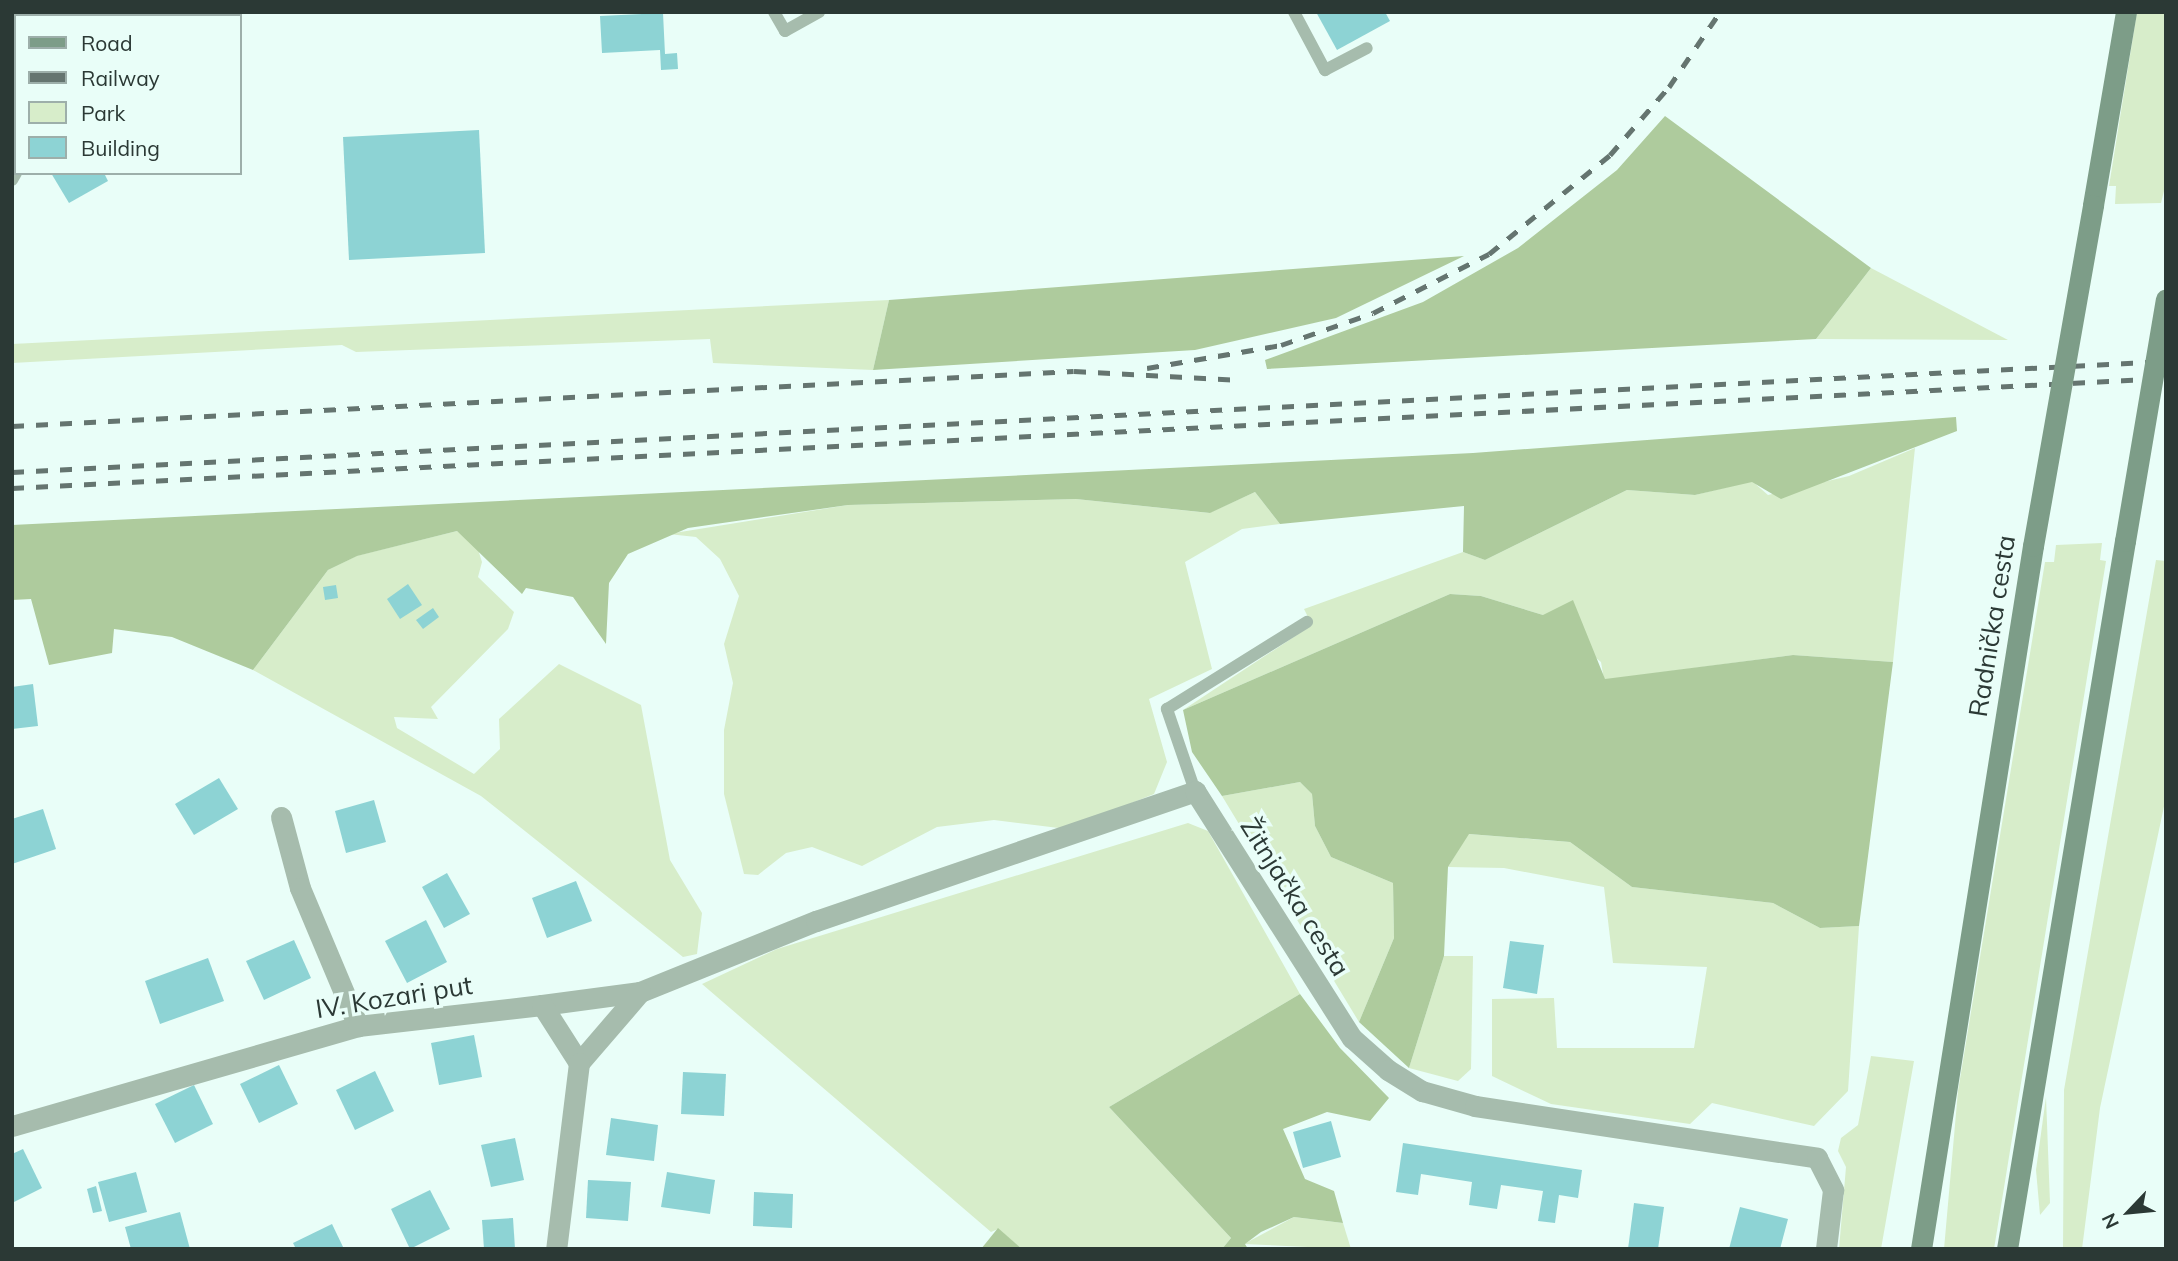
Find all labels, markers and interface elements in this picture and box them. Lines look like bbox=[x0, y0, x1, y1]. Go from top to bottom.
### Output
legend bbox=[14, 14, 242, 175]
text: Road bbox=[81, 30, 132, 56]
text: Railway bbox=[81, 65, 160, 91]
text: Park bbox=[81, 100, 125, 126]
text: Building bbox=[81, 135, 160, 161]
street label: Radnička cesta bbox=[1962, 533, 2022, 719]
street label: Žitnjačka cesta bbox=[1234, 812, 1356, 982]
street label: IV. Kozari put bbox=[313, 969, 475, 1025]
north arrow bbox=[2094, 1177, 2164, 1247]
text: N bbox=[2096, 1209, 2124, 1233]

